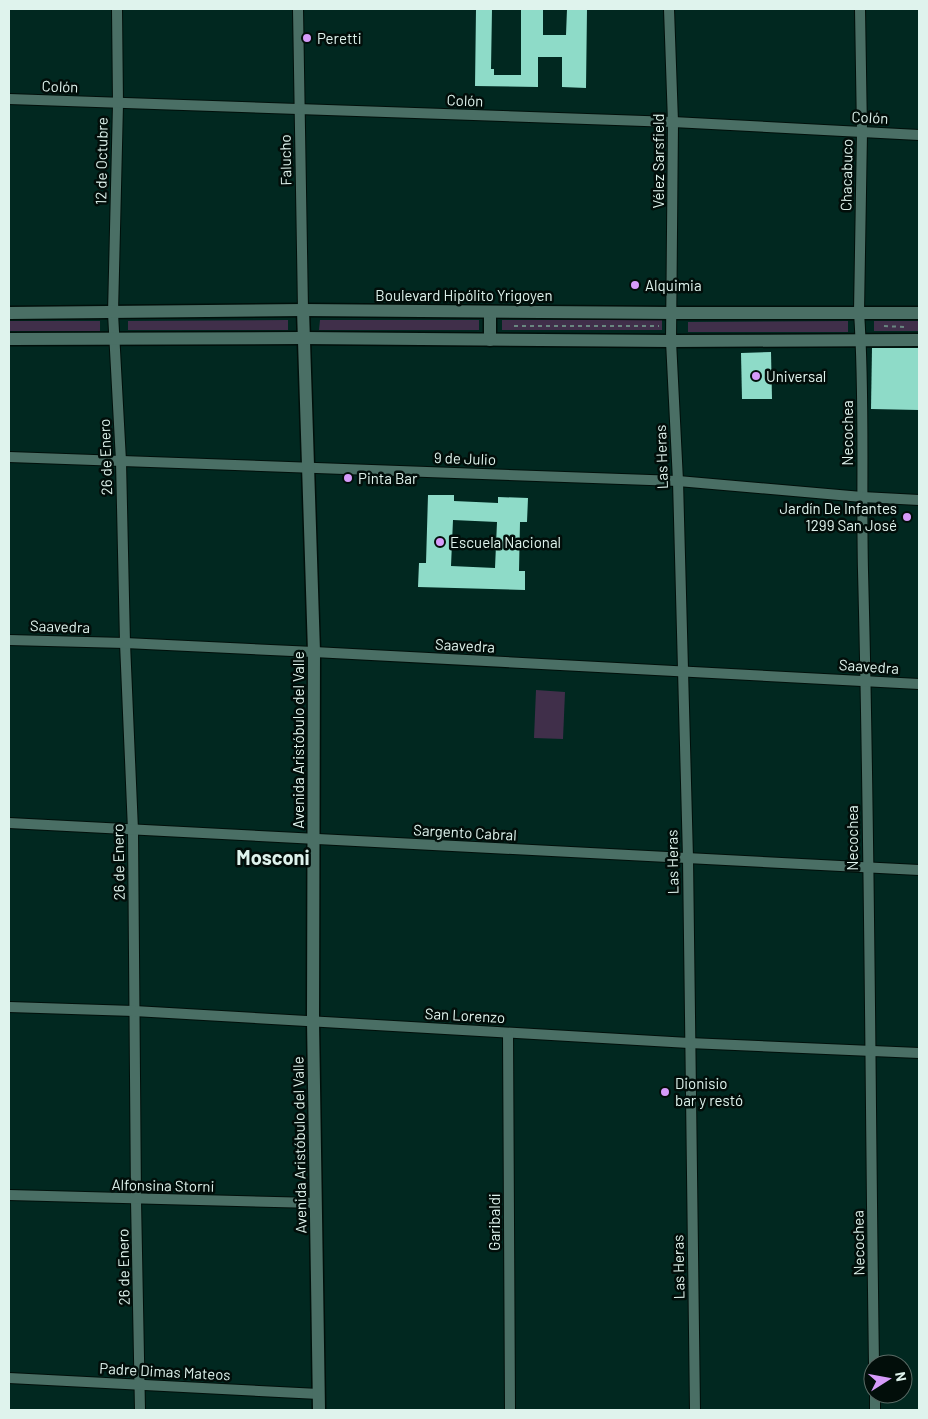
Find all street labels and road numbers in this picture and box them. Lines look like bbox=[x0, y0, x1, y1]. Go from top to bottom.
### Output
street label: Colón bbox=[41, 76, 79, 96]
street label: Colón bbox=[446, 90, 484, 110]
street label: Colón bbox=[851, 107, 889, 127]
street label: Vélez Sarsfield bbox=[649, 113, 667, 209]
street label: 12 de Octubre bbox=[91, 117, 111, 205]
street label: Falucho bbox=[276, 134, 294, 186]
street label: Chacabuco bbox=[836, 139, 856, 211]
street label: Boulevard Hipólito Yrigoyen bbox=[375, 286, 553, 304]
street label: Necochea bbox=[838, 400, 856, 466]
street label: 26 de Enero bbox=[95, 418, 115, 496]
street label: Las Heras bbox=[651, 424, 671, 490]
street label: 9 de Julio bbox=[434, 448, 496, 468]
street label: Saavedra bbox=[30, 616, 90, 636]
street label: Saavedra bbox=[435, 634, 495, 656]
street label: Avenida Aristóbulo del Valle bbox=[289, 651, 307, 829]
street label: Saavedra bbox=[838, 655, 900, 677]
street label: Necochea bbox=[843, 805, 861, 871]
street label: Sargento Cabral bbox=[413, 820, 517, 844]
street label: 26 de Enero bbox=[108, 824, 128, 900]
street label: Las Heras bbox=[662, 830, 682, 894]
street label: San Lorenzo bbox=[424, 1004, 506, 1026]
street label: Avenida Aristóbulo del Valle bbox=[288, 1056, 310, 1234]
street label: Alfonsina Storni bbox=[111, 1175, 215, 1195]
street label: Garibaldi bbox=[485, 1193, 503, 1251]
street label: Necochea bbox=[848, 1210, 868, 1276]
street label: 26 de Enero bbox=[113, 1229, 133, 1305]
street label: Las Heras bbox=[668, 1235, 688, 1299]
street label: Padre Dimas Mateos bbox=[99, 1359, 231, 1383]

